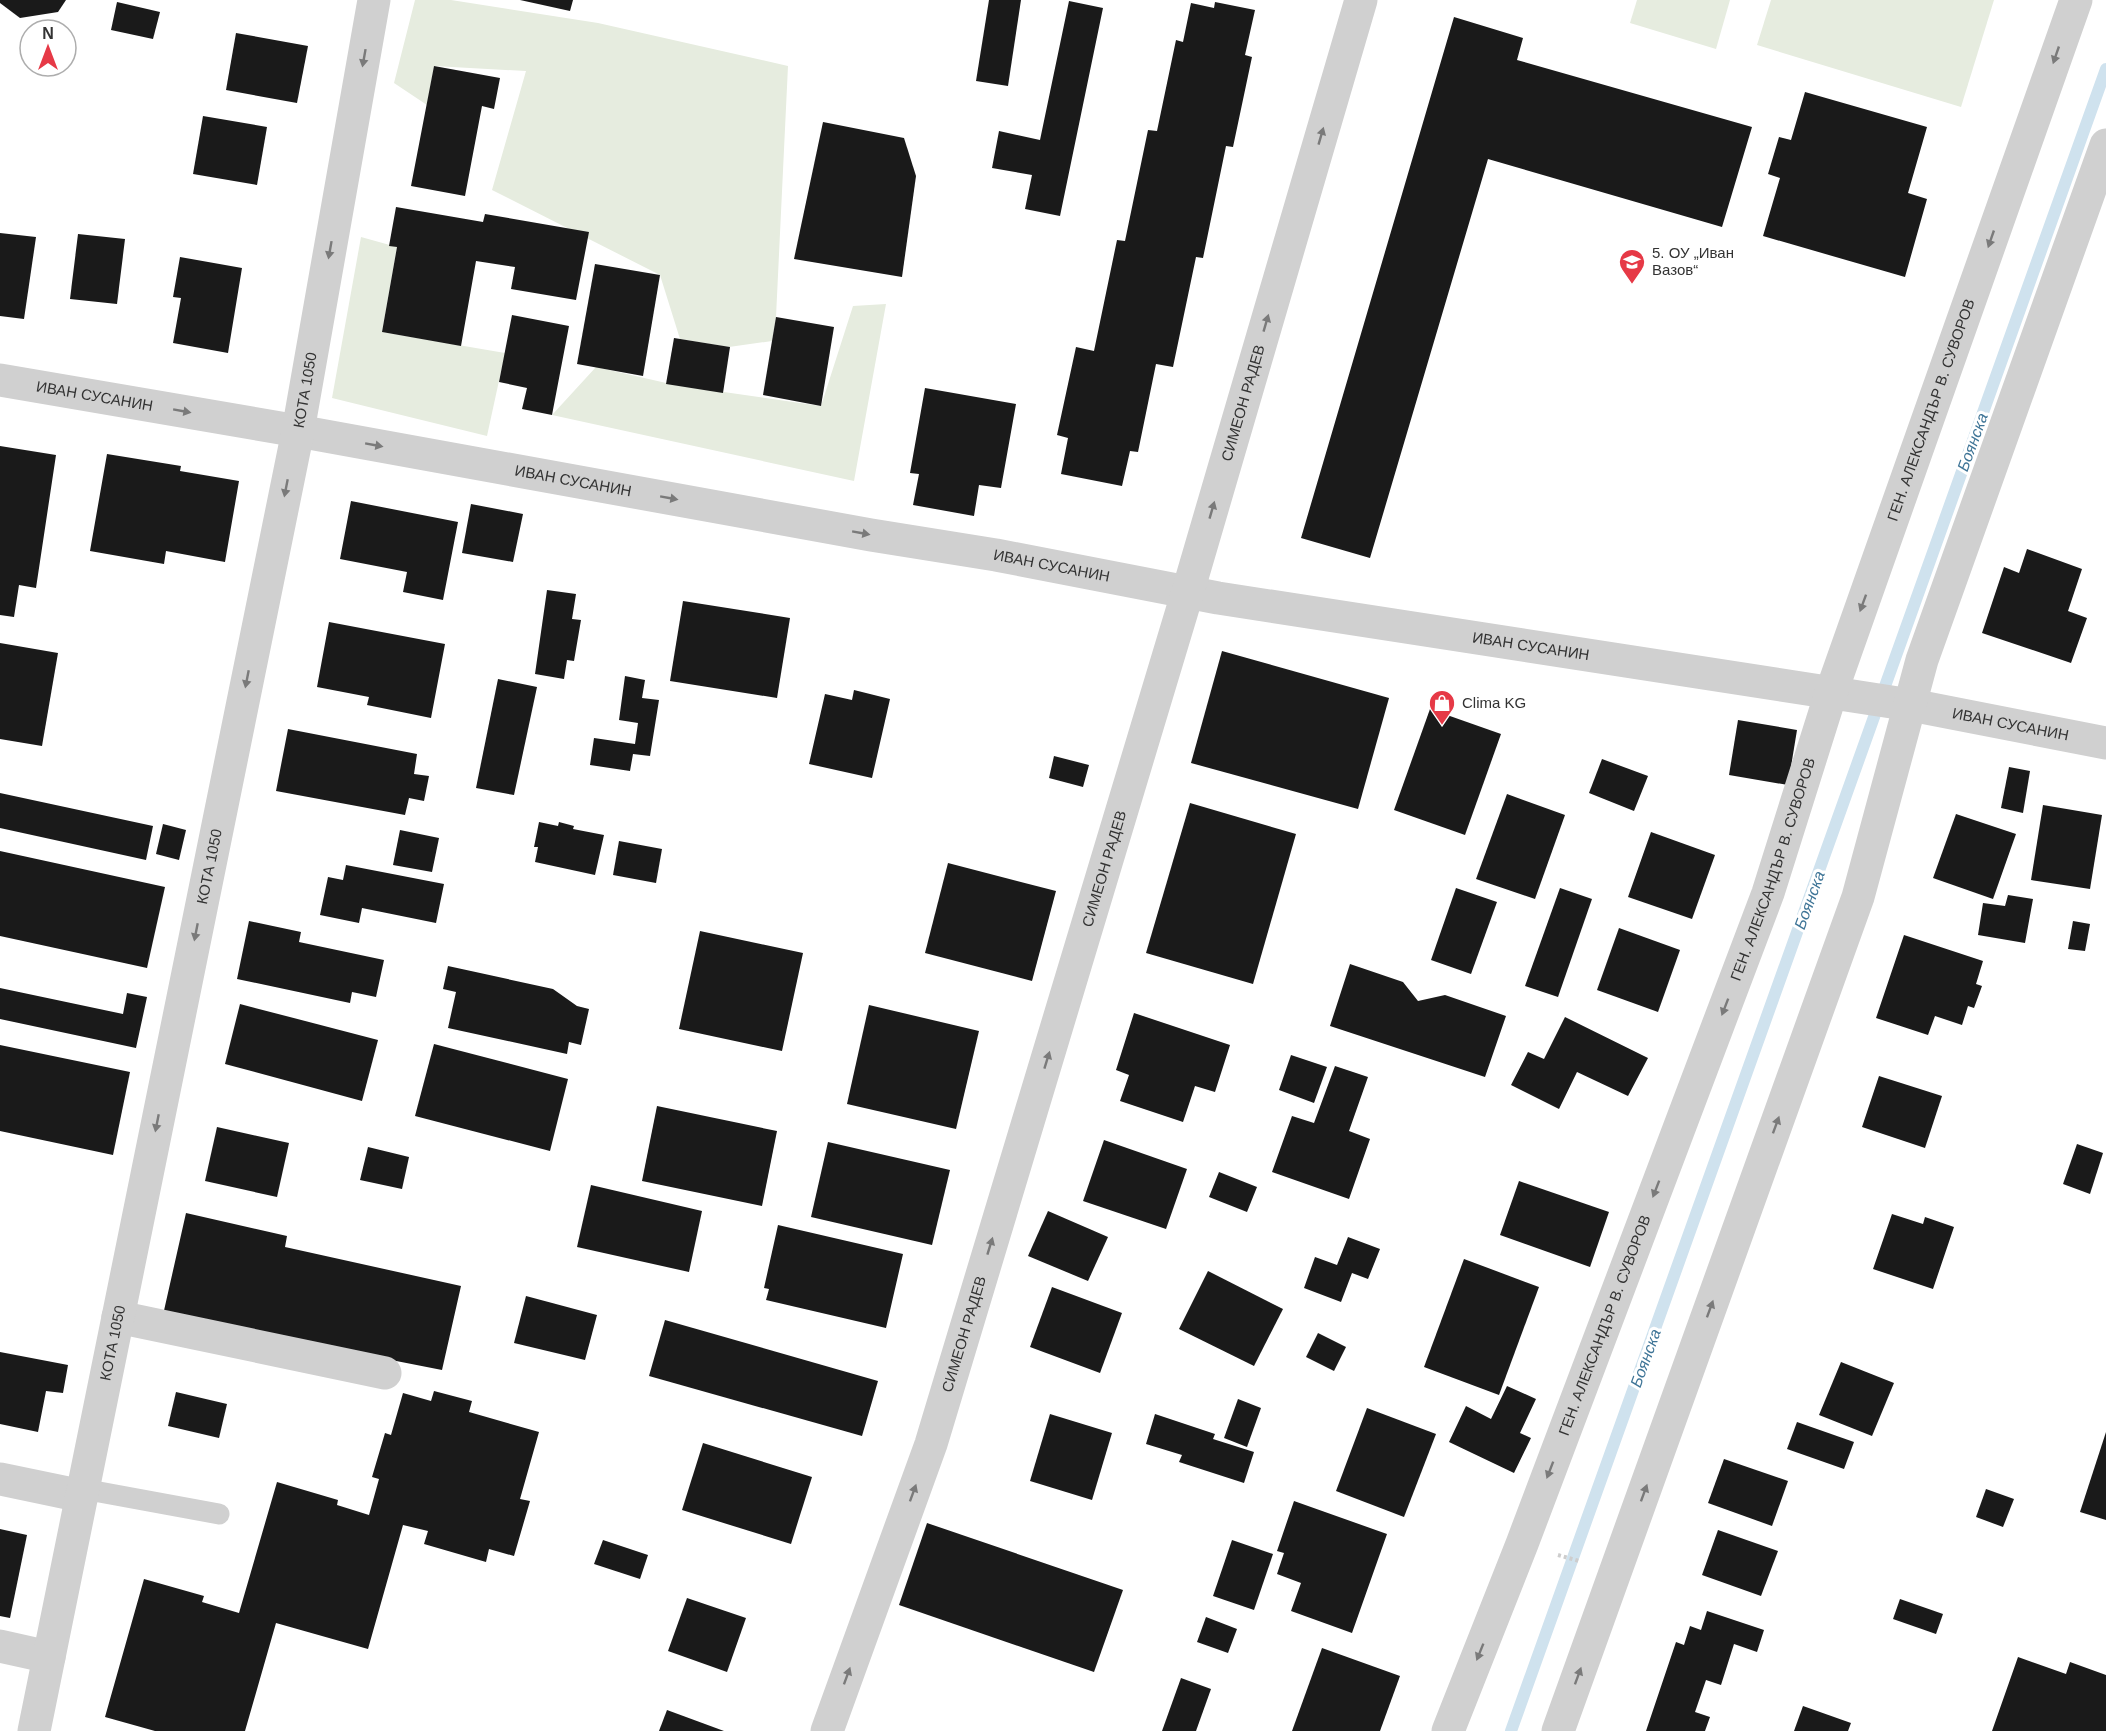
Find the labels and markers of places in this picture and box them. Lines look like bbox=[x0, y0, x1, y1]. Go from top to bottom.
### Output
place label: 5. ОУ „Иван Вазов“ bbox=[1652, 244, 1734, 278]
school or university icon: 5. ОУ „Иван Вазов“ bbox=[1617, 247, 1647, 285]
shop icon: Clima KG bbox=[1427, 688, 1457, 726]
place label: Clima KG bbox=[1462, 694, 1526, 711]

